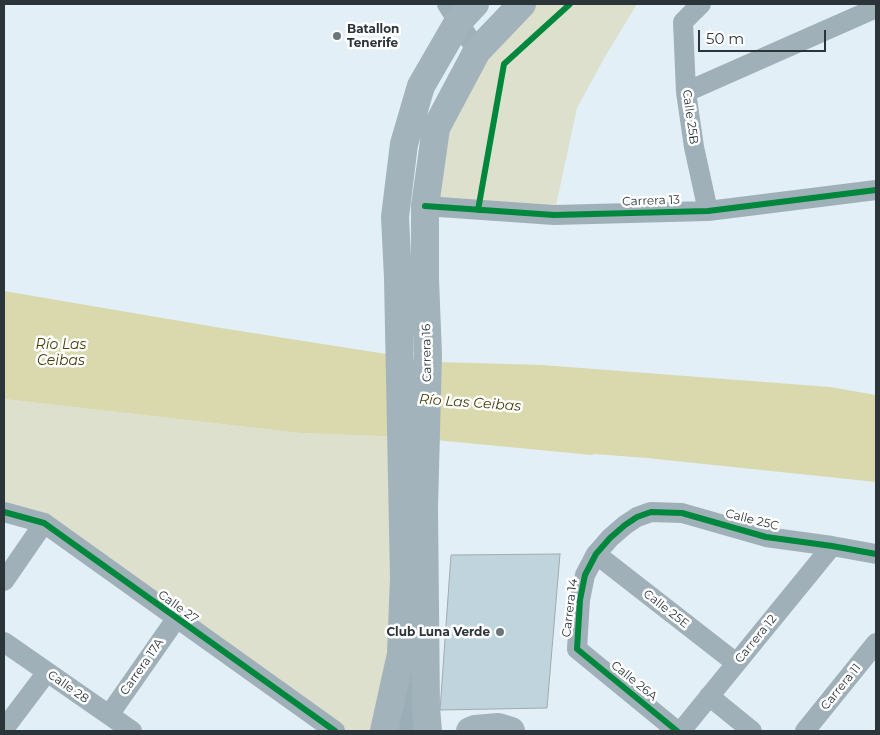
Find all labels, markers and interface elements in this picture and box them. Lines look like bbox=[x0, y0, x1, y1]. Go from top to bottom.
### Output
scale bar bbox=[700, 20, 828, 52]
place label: Batallon Tenerife bbox=[347, 22, 399, 50]
text: 50 m bbox=[706, 29, 744, 48]
marker: Batallon Tenerife bbox=[331, 30, 343, 42]
street label: Calle 25B bbox=[679, 89, 701, 145]
street label: Carrera 13 bbox=[622, 193, 680, 209]
street label: Carrera 16 bbox=[419, 324, 435, 382]
water label: Río Las Ceibas bbox=[36, 337, 86, 370]
water label: Río Las Ceibas bbox=[418, 391, 522, 415]
street label: Calle 25C bbox=[724, 506, 780, 534]
street label: Carrera 14 bbox=[559, 578, 581, 638]
street label: Calle 25E bbox=[640, 587, 692, 631]
street label: Calle 27 bbox=[155, 588, 201, 626]
street label: Carrera 12 bbox=[732, 612, 780, 666]
place label: Club Luna Verde bbox=[386, 625, 490, 639]
marker: Club Luna Verde bbox=[494, 626, 506, 638]
street label: Carrera 17A bbox=[117, 636, 167, 698]
street label: Calle 26A bbox=[608, 658, 660, 704]
street label: Carrera 11 bbox=[818, 661, 864, 713]
street label: Calle 28 bbox=[45, 668, 91, 706]

